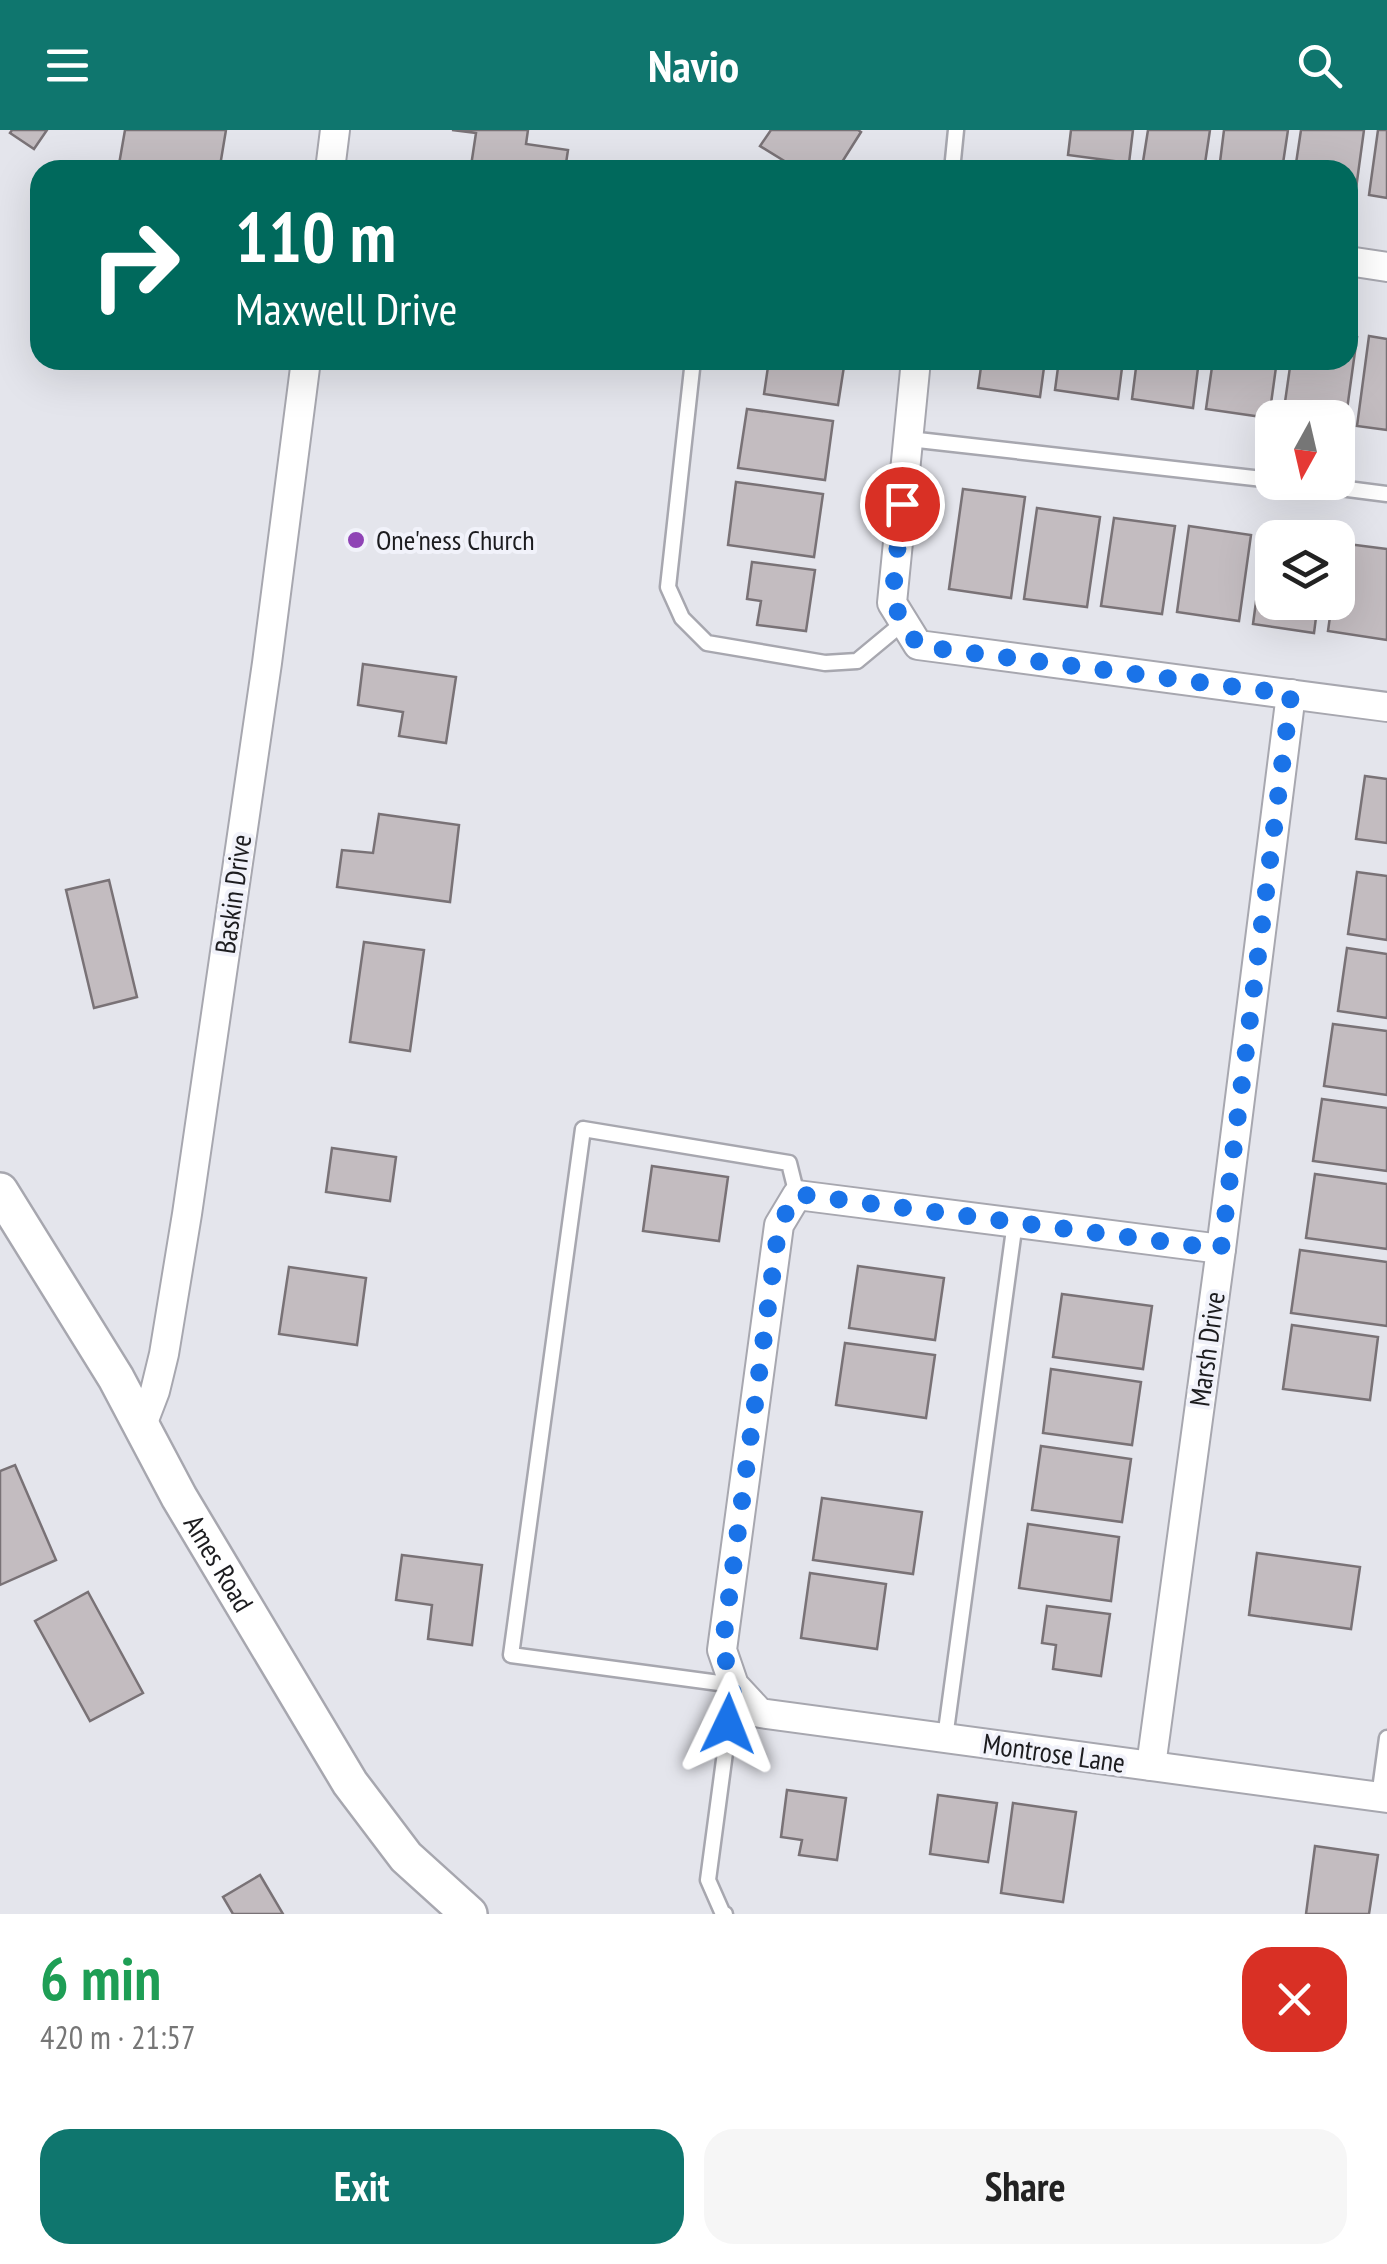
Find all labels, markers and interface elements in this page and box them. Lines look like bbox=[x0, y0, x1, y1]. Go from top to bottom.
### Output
text: Navio bbox=[648, 36, 739, 94]
icon: menu bbox=[40, 38, 95, 93]
icon: search bbox=[1292, 38, 1347, 93]
text: 110 m bbox=[235, 191, 396, 281]
icon: right bbox=[70, 200, 200, 330]
text: Maxwell Drive bbox=[235, 279, 457, 337]
north arrow bbox=[1255, 400, 1355, 500]
map controls bbox=[1255, 400, 1355, 620]
pin bbox=[860, 462, 945, 547]
icon: arrive bbox=[875, 477, 930, 532]
button: layers bbox=[1255, 520, 1355, 620]
place label: One'ness Church bbox=[376, 521, 534, 558]
marker: One'ness Church bbox=[345, 529, 367, 551]
street label: Baskin Drive bbox=[206, 832, 259, 956]
street label: Marsh Drive bbox=[1180, 1289, 1233, 1409]
street label: Ames Road bbox=[176, 1508, 262, 1618]
position arrow bbox=[676, 1672, 780, 1776]
street label: Montrose Lane bbox=[981, 1724, 1127, 1781]
text: 6 min bbox=[40, 1939, 161, 2017]
button: close bbox=[1242, 1947, 1347, 2052]
text: 420 m · 21:57 bbox=[40, 2016, 195, 2058]
button: Exit bbox=[40, 2129, 684, 2244]
button: Share bbox=[704, 2129, 1347, 2244]

